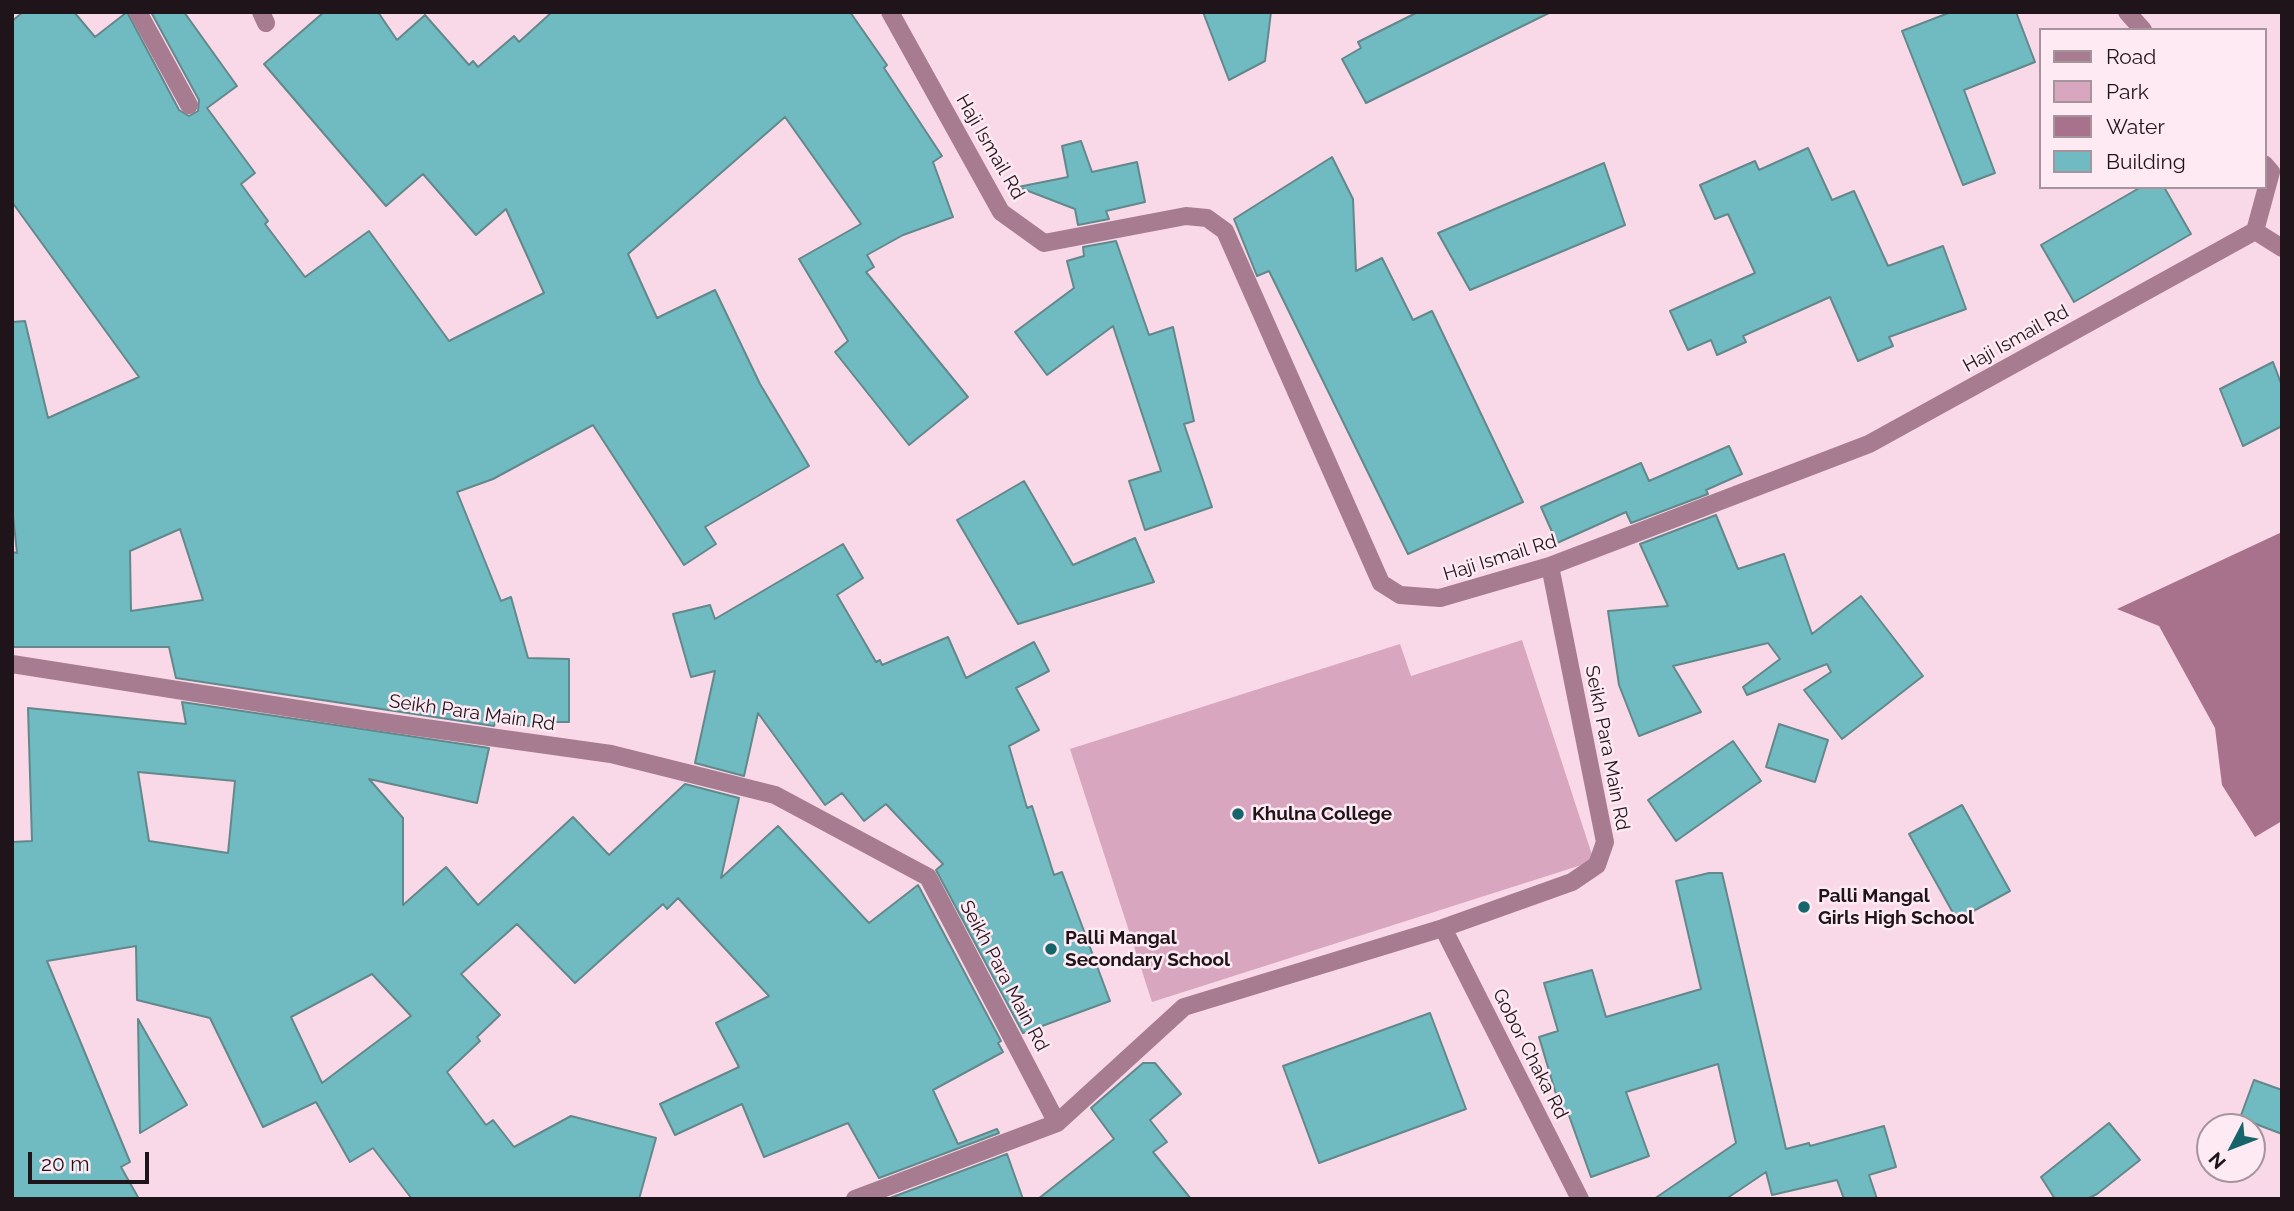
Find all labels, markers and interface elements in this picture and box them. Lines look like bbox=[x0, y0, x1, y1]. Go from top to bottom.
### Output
legend bbox=[2038, 28, 2266, 189]
text: Road bbox=[2106, 44, 2156, 69]
text: Park bbox=[2106, 79, 2149, 104]
street label: Haji Ismail Rd bbox=[951, 91, 1029, 203]
text: Water bbox=[2106, 114, 2165, 139]
text: Building bbox=[2106, 149, 2186, 174]
street label: Haji Ismail Rd bbox=[1959, 301, 2073, 377]
street label: Haji Ismail Rd bbox=[1441, 530, 1559, 586]
street label: Seikh Para Main Rd bbox=[1580, 664, 1634, 832]
street label: Seikh Para Main Rd bbox=[387, 690, 557, 736]
place label: Khulna College bbox=[1252, 803, 1392, 825]
marker: Khulna College bbox=[1230, 806, 1246, 822]
place label: Palli Mangal Girls High School bbox=[1818, 885, 1974, 929]
street label: Seikh Para Main Rd bbox=[955, 897, 1053, 1055]
marker: Palli Mangal Girls High School bbox=[1796, 899, 1812, 915]
place label: Palli Mangal Secondary School bbox=[1065, 927, 1230, 971]
marker: Palli Mangal Secondary School bbox=[1043, 941, 1059, 957]
street label: Gobor Chaka Rd bbox=[1487, 985, 1573, 1123]
north arrow bbox=[2196, 1113, 2266, 1183]
scale bar bbox=[32, 1138, 152, 1182]
text: N bbox=[2204, 1148, 2230, 1173]
text: 20 m bbox=[41, 1151, 89, 1176]

